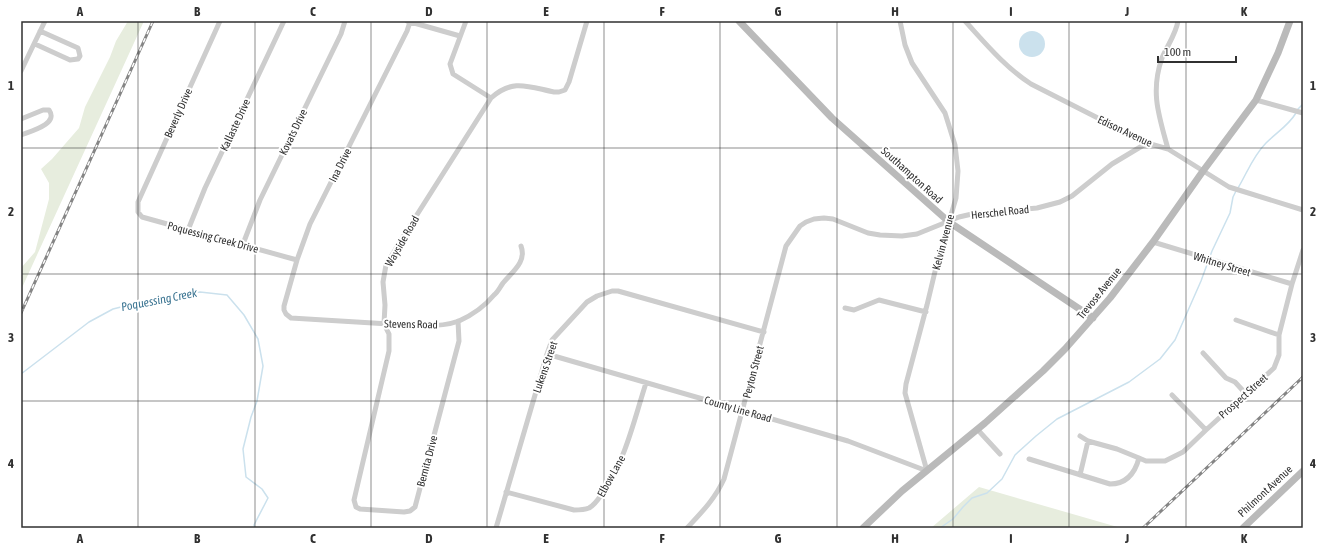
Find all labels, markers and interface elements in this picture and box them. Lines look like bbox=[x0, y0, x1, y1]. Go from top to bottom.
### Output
text: A bbox=[76, 4, 84, 19]
text: B bbox=[194, 4, 201, 19]
text: C bbox=[310, 4, 316, 19]
text: D bbox=[425, 4, 433, 19]
text: E bbox=[543, 4, 549, 19]
text: F bbox=[659, 4, 665, 19]
text: G bbox=[775, 4, 782, 19]
text: H bbox=[891, 4, 899, 19]
text: I bbox=[1009, 4, 1013, 19]
text: J bbox=[1124, 4, 1129, 19]
text: K bbox=[1241, 4, 1248, 19]
scale bar bbox=[1158, 38, 1236, 64]
text: 100 m bbox=[1164, 45, 1191, 59]
text: 1 bbox=[8, 78, 14, 93]
text: 1 bbox=[1310, 78, 1316, 93]
street label: Beverly Drive bbox=[162, 86, 194, 140]
street label: Kallaste Drive bbox=[218, 97, 252, 153]
street label: Kovats Drive bbox=[277, 107, 309, 157]
street label: Edison Avenue bbox=[1096, 113, 1154, 149]
street label: Southampton Road bbox=[879, 144, 945, 206]
street label: Ina Drive bbox=[326, 146, 354, 184]
street label: Herschel Road bbox=[970, 203, 1030, 221]
text: 2 bbox=[8, 204, 14, 219]
text: 2 bbox=[1310, 204, 1316, 219]
street label: Kelvin Avenue bbox=[930, 213, 956, 271]
street label: Wayside Road bbox=[383, 214, 421, 268]
street label: Poquessing Creek Drive bbox=[166, 219, 260, 255]
street label: Whitney Street bbox=[1192, 250, 1252, 278]
street label: Trevose Avenue bbox=[1075, 265, 1123, 321]
water label: Poquessing Creek bbox=[120, 286, 199, 314]
street label: Stevens Road bbox=[384, 318, 438, 330]
text: 3 bbox=[8, 330, 14, 345]
text: 3 bbox=[1310, 330, 1316, 345]
street label: Lukens Street bbox=[531, 339, 559, 395]
street label: Peyton Street bbox=[740, 344, 766, 400]
street label: Prospect Street bbox=[1216, 371, 1270, 421]
street label: County Line Road bbox=[703, 394, 773, 424]
street label: Bernita Drive bbox=[414, 434, 440, 488]
street label: Elbow Lane bbox=[595, 453, 627, 499]
text: 4 bbox=[7, 456, 14, 471]
text: 4 bbox=[1309, 456, 1316, 471]
street label: Philmont Avenue bbox=[1235, 463, 1295, 519]
text: A bbox=[76, 531, 84, 546]
text: B bbox=[194, 531, 201, 546]
text: C bbox=[310, 531, 316, 546]
text: D bbox=[425, 531, 433, 546]
text: E bbox=[543, 531, 549, 546]
text: F bbox=[659, 531, 665, 546]
text: G bbox=[775, 531, 782, 546]
text: H bbox=[891, 531, 899, 546]
text: I bbox=[1009, 531, 1013, 546]
text: J bbox=[1124, 531, 1129, 546]
text: K bbox=[1241, 531, 1248, 546]

